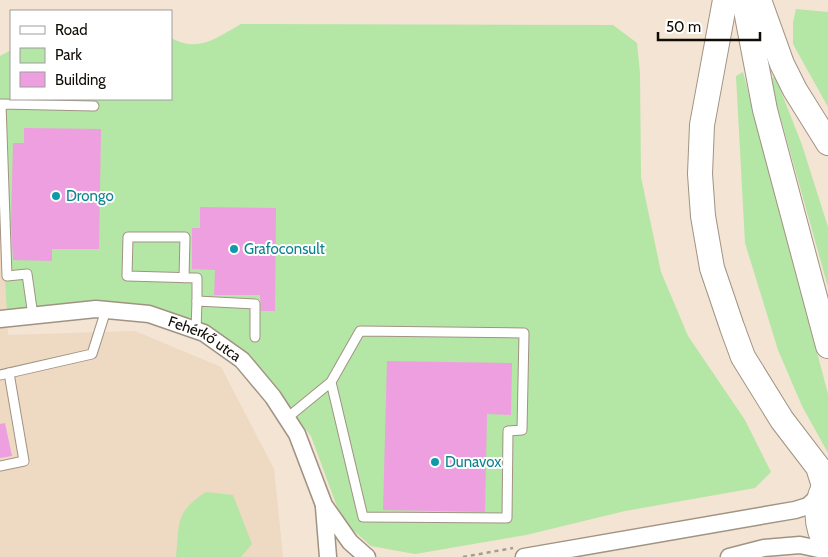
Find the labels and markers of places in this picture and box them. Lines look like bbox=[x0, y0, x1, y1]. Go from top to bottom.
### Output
place label: Drongo bbox=[66, 187, 114, 205]
marker: Drongo bbox=[50, 190, 62, 202]
place label: Grafoconsult bbox=[244, 240, 325, 258]
marker: Grafoconsult bbox=[228, 243, 240, 255]
place label: Dunavox bbox=[445, 453, 501, 471]
marker: Dunavox bbox=[429, 456, 441, 468]

